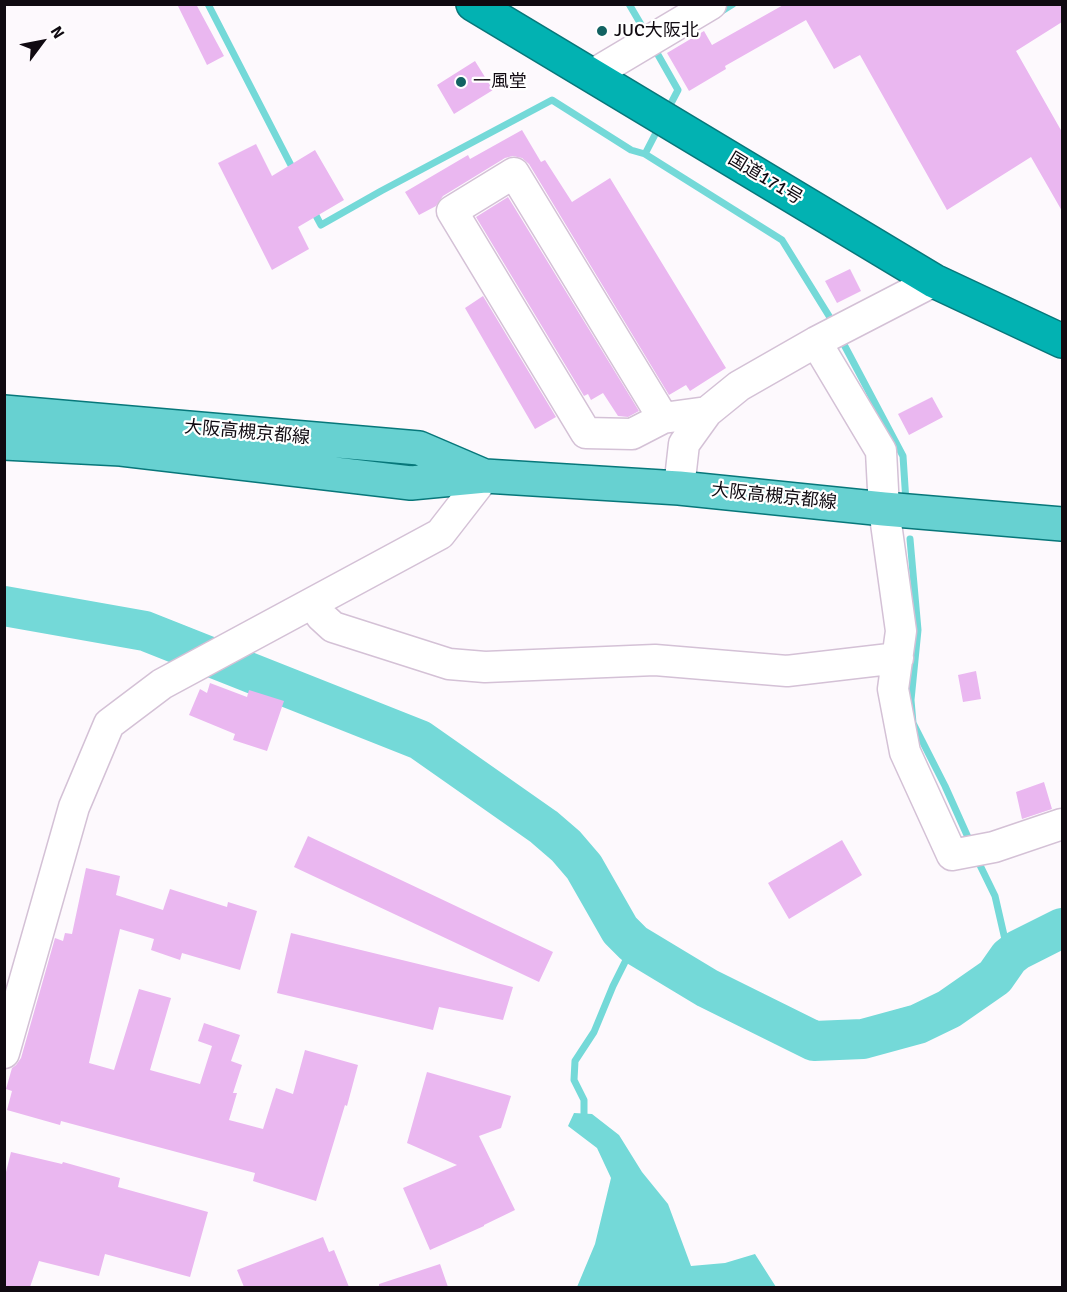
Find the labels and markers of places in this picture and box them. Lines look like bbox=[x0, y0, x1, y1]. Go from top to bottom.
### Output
place label: JUC大阪北 bbox=[614, 20, 699, 42]
marker: JUC大阪北 bbox=[595, 24, 609, 38]
place label: 一風堂 bbox=[473, 71, 527, 93]
marker: 一風堂 bbox=[454, 75, 468, 89]

